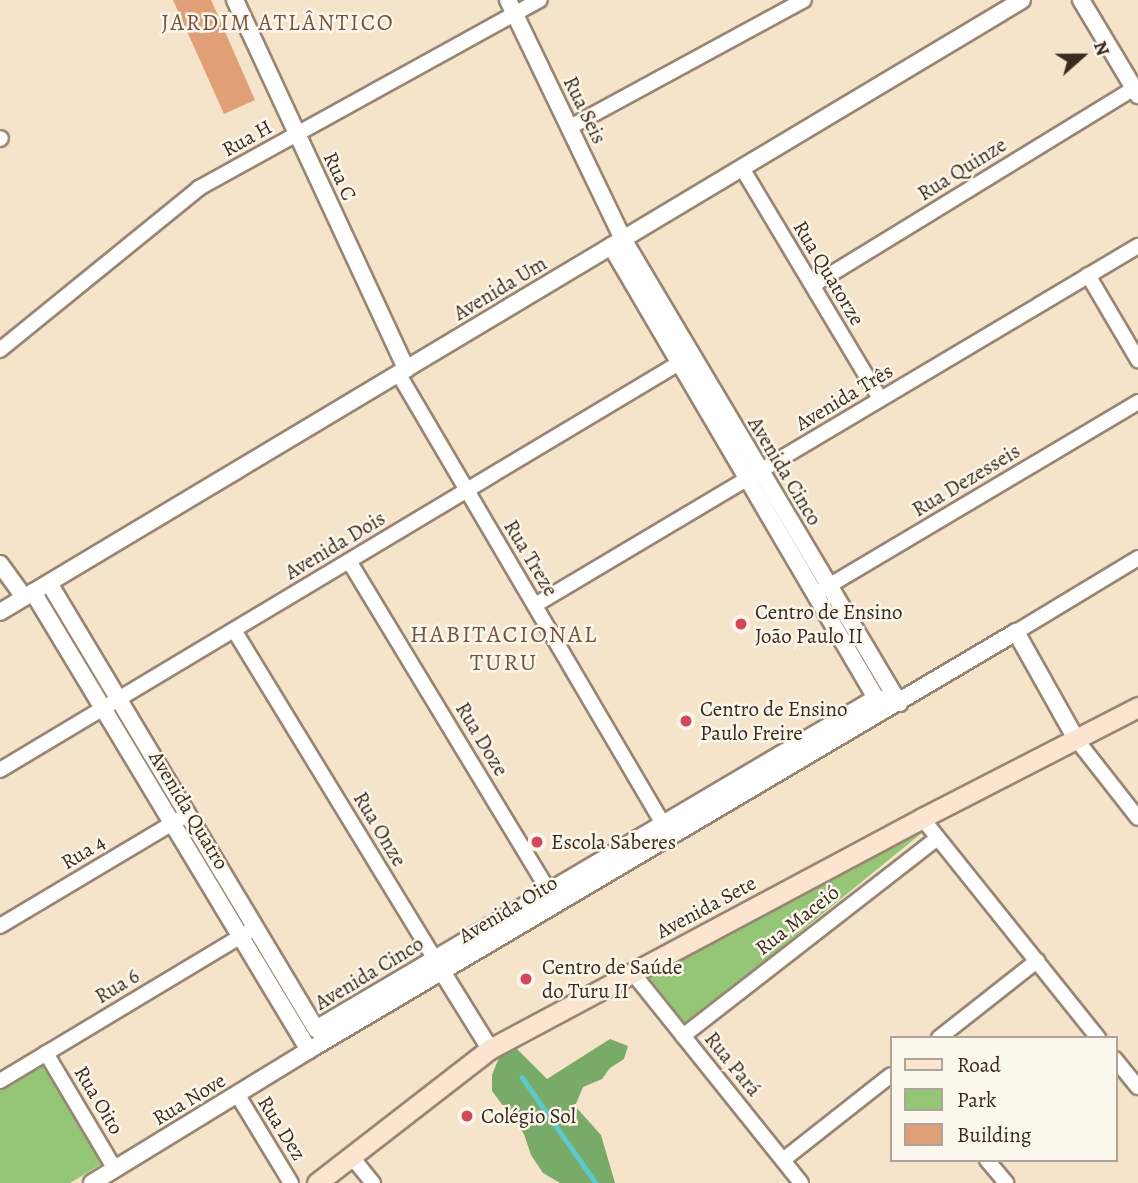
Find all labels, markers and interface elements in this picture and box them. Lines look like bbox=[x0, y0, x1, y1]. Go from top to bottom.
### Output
district label: JARDIM ATLÂNTICO bbox=[163, 9, 393, 37]
north arrow bbox=[1047, 21, 1117, 91]
text: N bbox=[1087, 37, 1116, 60]
street label: Rua Seis bbox=[558, 72, 612, 148]
street label: Rua H bbox=[218, 114, 276, 162]
street label: Rua Quinze bbox=[913, 132, 1011, 206]
street label: Rua C bbox=[318, 148, 362, 204]
street label: Rua Quatorze bbox=[788, 216, 870, 330]
street label: Avenida Um bbox=[449, 250, 551, 326]
street label: Avenida Três bbox=[791, 358, 897, 436]
street label: Avenida Cinco bbox=[743, 412, 827, 530]
street label: Rua Dezesseis bbox=[907, 438, 1025, 522]
street label: Avenida Dois bbox=[280, 505, 390, 585]
street label: Rua Treze bbox=[498, 515, 564, 601]
place label: Centro de Ensino João Paulo II bbox=[755, 599, 902, 649]
marker: Centro de Ensino João Paulo II bbox=[733, 616, 749, 632]
district label: HABITACIONAL TURU bbox=[411, 621, 597, 677]
place label: Centro de Ensino Paulo Freire bbox=[700, 696, 847, 746]
street label: Rua Doze bbox=[450, 697, 514, 781]
marker: Centro de Ensino Paulo Freire bbox=[678, 713, 694, 729]
street label: Avenida Quatro bbox=[144, 746, 234, 874]
street label: Rua Onze bbox=[348, 787, 412, 871]
street label: Rua 4 bbox=[56, 829, 110, 875]
place label: Escola Saberes bbox=[551, 829, 676, 855]
marker: Escola Saberes bbox=[529, 834, 545, 850]
street label: Avenida Oito bbox=[454, 870, 562, 948]
street label: Avenida Sete bbox=[652, 870, 760, 944]
street label: Rua Maceió bbox=[750, 880, 844, 960]
street label: Avenida Cinco bbox=[310, 931, 428, 1015]
place label: Centro de Saúde do Turu II bbox=[542, 954, 682, 1004]
street label: Rua 6 bbox=[90, 963, 144, 1009]
marker: Centro de Saúde do Turu II bbox=[516, 969, 536, 989]
street label: Rua Pará bbox=[699, 1027, 767, 1101]
legend bbox=[890, 1036, 1117, 1162]
text: Road bbox=[957, 1051, 1001, 1079]
street label: Rua Oito bbox=[69, 1061, 129, 1139]
street label: Rua Nove bbox=[148, 1067, 230, 1131]
text: Park bbox=[957, 1086, 996, 1114]
street label: Rua Dez bbox=[252, 1091, 312, 1165]
place label: Colégio Sol bbox=[481, 1103, 576, 1129]
marker: Colégio Sol bbox=[459, 1108, 475, 1124]
text: Building bbox=[957, 1121, 1031, 1149]

